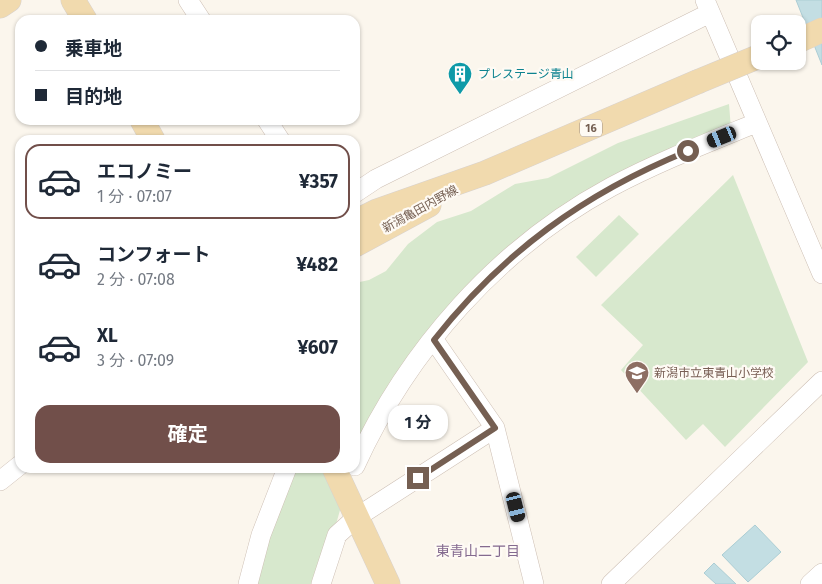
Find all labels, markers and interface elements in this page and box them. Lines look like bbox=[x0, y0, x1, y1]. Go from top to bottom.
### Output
map controls bbox=[751, 15, 806, 70]
button: locate bbox=[751, 15, 806, 70]
text: 乗車地 bbox=[65, 37, 122, 60]
building icon: プレステージ青山 bbox=[447, 61, 473, 95]
place label: プレステージ青山 bbox=[478, 67, 574, 81]
text: 目的地 bbox=[65, 85, 122, 108]
road number: 16 bbox=[580, 120, 602, 136]
car bbox=[705, 124, 738, 150]
route start bbox=[677, 140, 699, 162]
icon: car bbox=[37, 159, 82, 204]
text: エコノミー bbox=[97, 160, 192, 183]
text: ¥357 bbox=[299, 170, 338, 193]
street label: 新潟亀田内野線 bbox=[380, 183, 460, 235]
text: 1 分 · 07:07 bbox=[97, 187, 172, 206]
icon: car bbox=[37, 242, 82, 287]
text: コンフォート bbox=[97, 243, 210, 266]
text: ¥482 bbox=[296, 253, 338, 276]
text: 2 分 · 07:08 bbox=[97, 270, 175, 289]
text: XL bbox=[97, 324, 118, 347]
icon: car bbox=[37, 325, 82, 370]
text: ¥607 bbox=[297, 336, 338, 359]
text: 3 分 · 07:09 bbox=[97, 351, 174, 370]
school or university icon: 新潟市立東青山小学校 bbox=[624, 360, 650, 394]
place label: 新潟市立東青山小学校 bbox=[654, 366, 774, 380]
button: 確定 bbox=[35, 405, 340, 463]
callout: 1 分 bbox=[388, 406, 448, 440]
text: 1 分 bbox=[404, 413, 432, 432]
route end bbox=[407, 467, 429, 489]
car bbox=[505, 491, 526, 523]
district label: 東青山二丁目 bbox=[436, 543, 520, 560]

